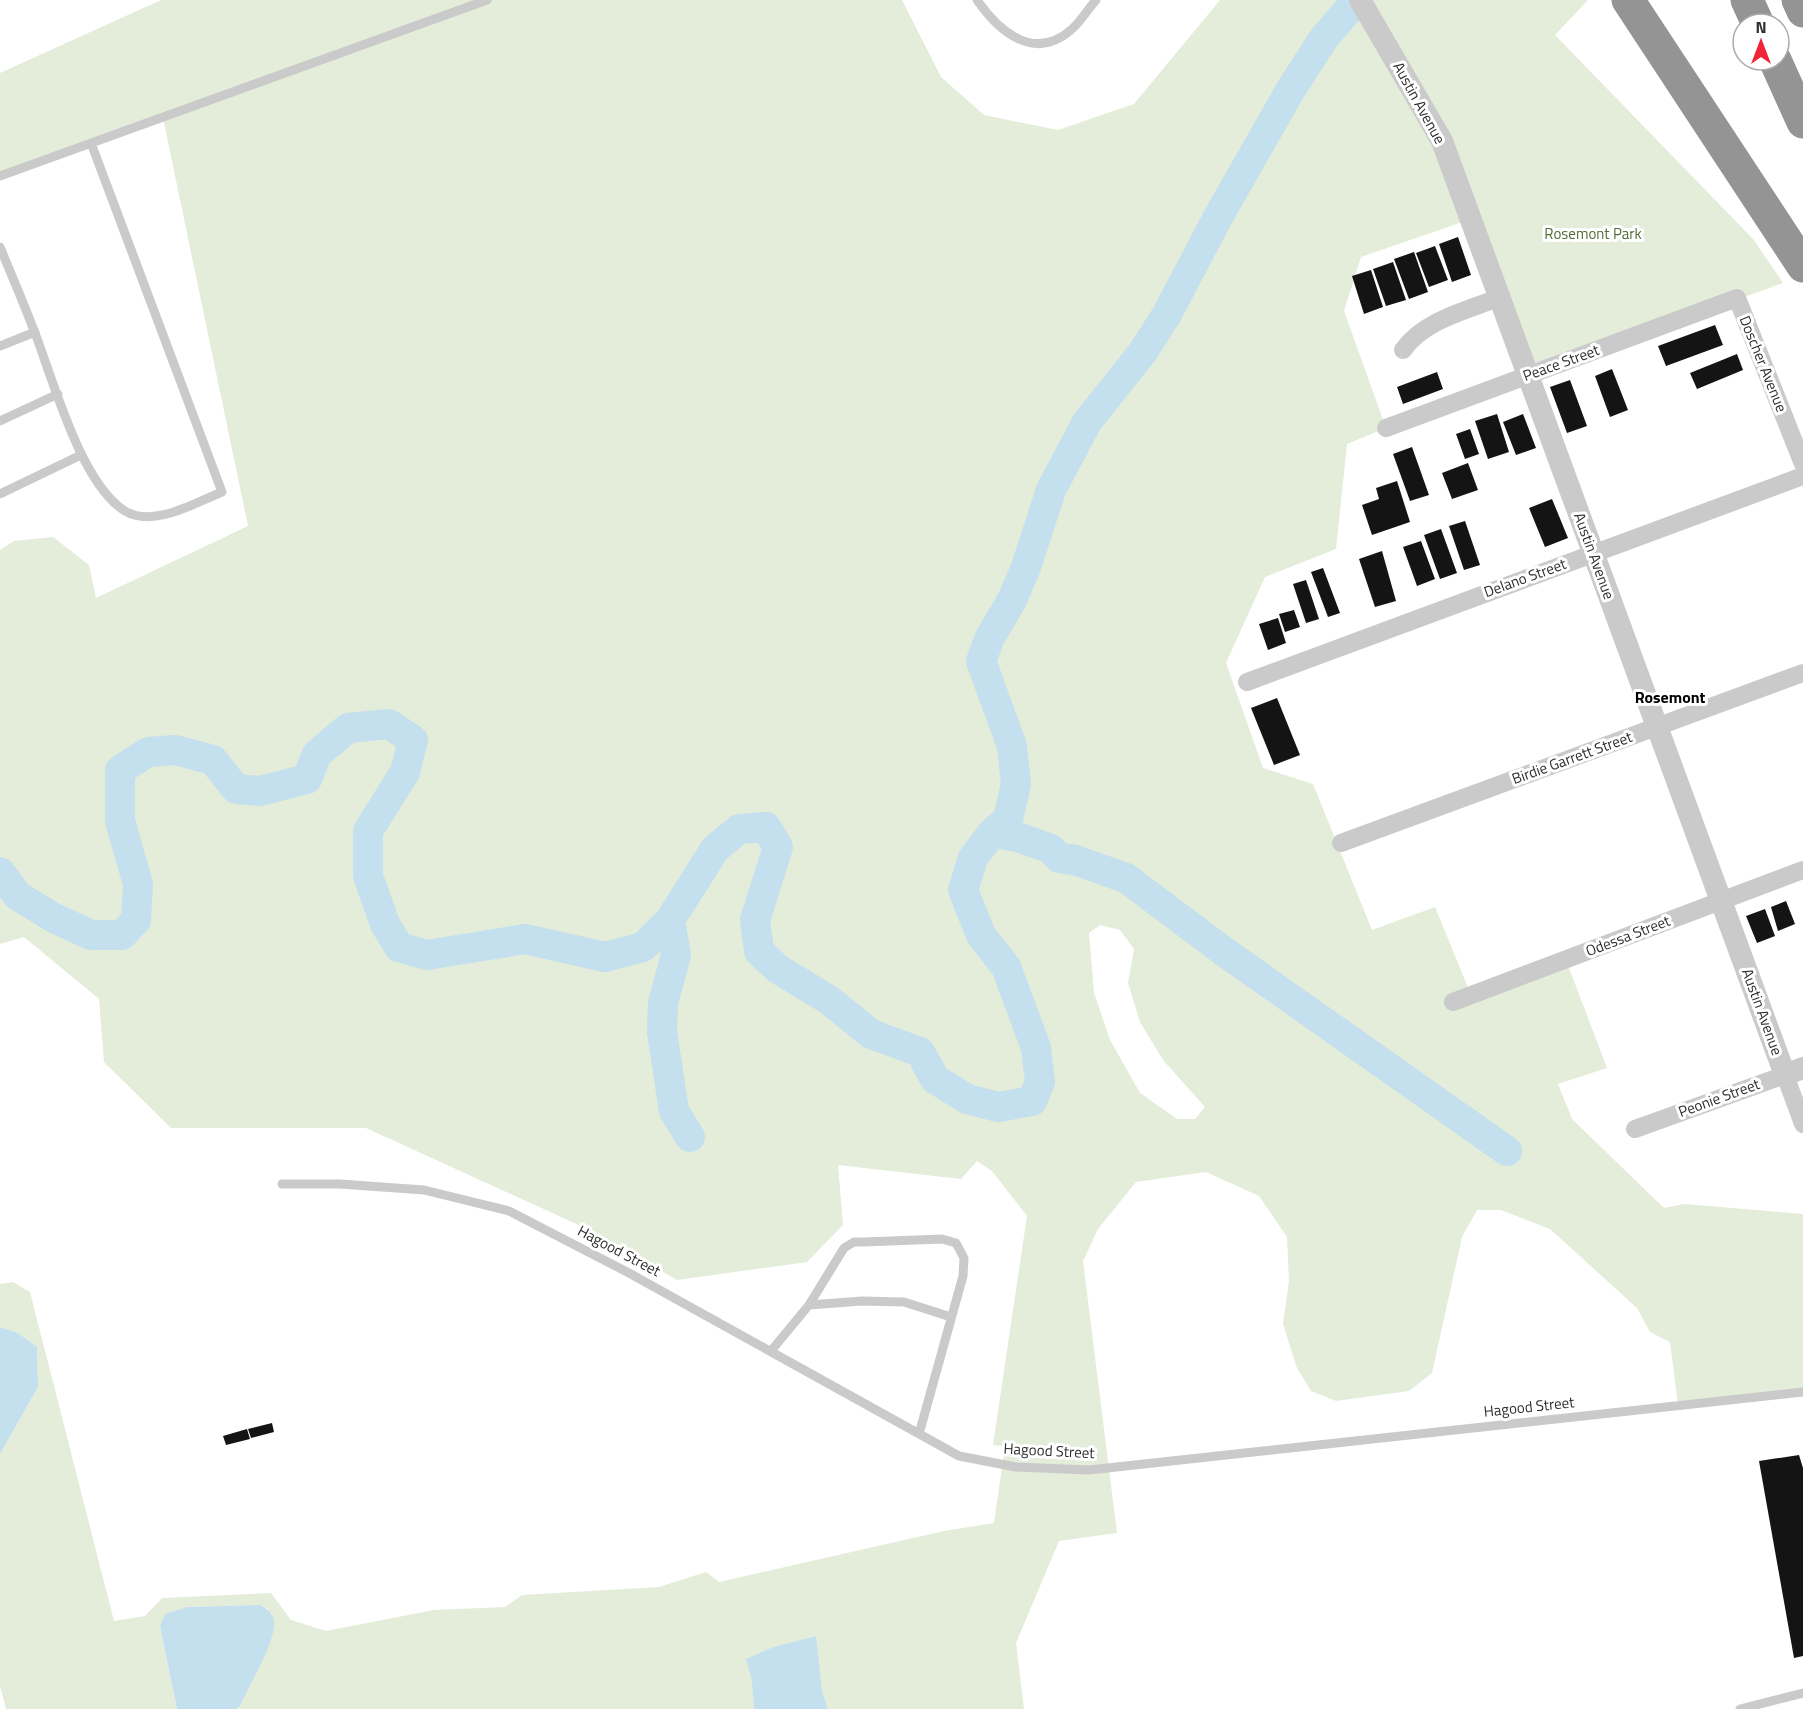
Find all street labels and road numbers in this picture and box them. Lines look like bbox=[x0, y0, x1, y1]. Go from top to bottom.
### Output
street label: Austin Avenue bbox=[1387, 58, 1451, 148]
street label: Doscher Avenue bbox=[1734, 312, 1793, 415]
street label: Peace Street bbox=[1519, 338, 1603, 387]
street label: Austin Avenue bbox=[1568, 509, 1621, 602]
street label: Delano Street bbox=[1480, 552, 1570, 603]
street label: Birdie Garrett Street bbox=[1508, 725, 1636, 790]
street label: Odessa Street bbox=[1582, 909, 1674, 962]
street label: Austin Avenue bbox=[1736, 965, 1789, 1058]
street label: Peonie Street bbox=[1675, 1072, 1763, 1123]
street label: Hagood Street bbox=[574, 1219, 665, 1282]
street label: Hagood Street bbox=[1482, 1390, 1576, 1423]
street label: Hagood Street bbox=[1003, 1437, 1096, 1464]

